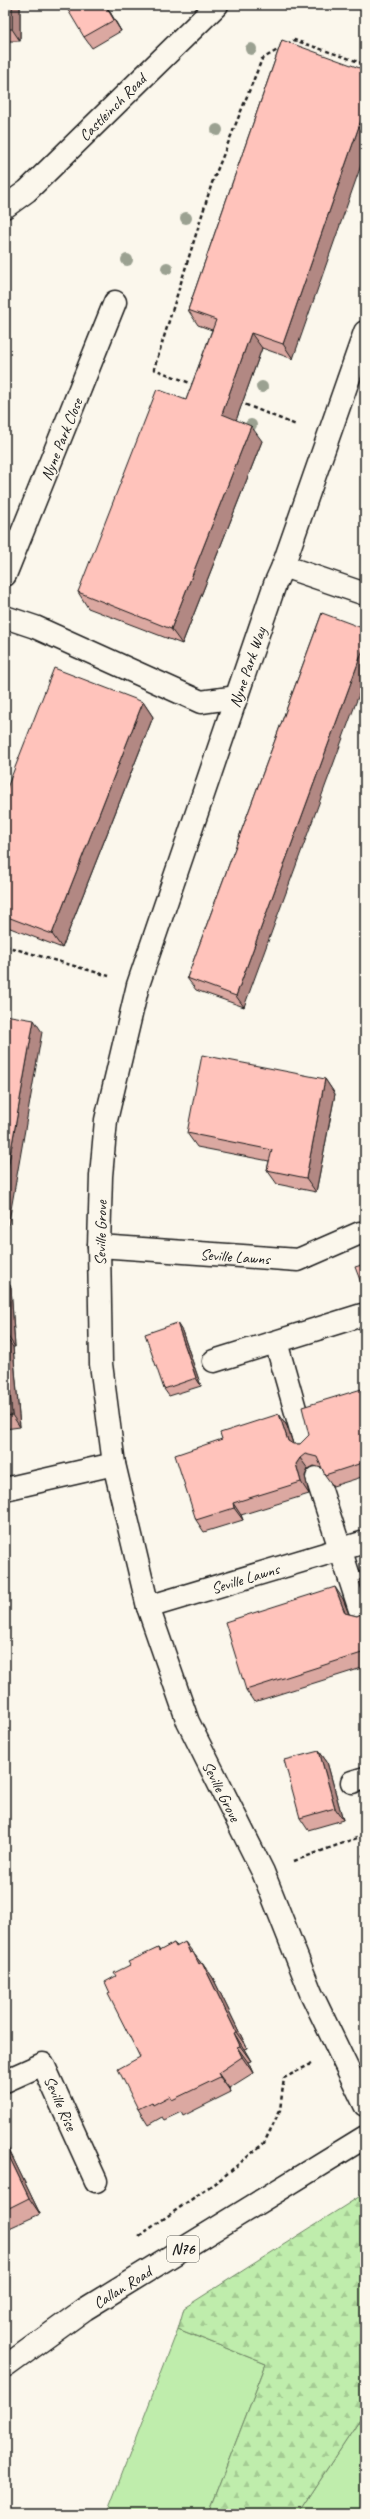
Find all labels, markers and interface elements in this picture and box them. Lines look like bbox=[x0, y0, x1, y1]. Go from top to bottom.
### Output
street label: Castleinch Road bbox=[75, 68, 152, 146]
street label: Nyne Park Close bbox=[36, 394, 88, 483]
street label: Nyne Park Way bbox=[225, 623, 271, 710]
street label: Seville Grove bbox=[90, 1198, 112, 1266]
street label: Seville Lawns bbox=[199, 1245, 272, 1270]
street label: Seville Lawns bbox=[209, 1559, 283, 1599]
street label: Seville Grove bbox=[197, 1758, 246, 1827]
street label: Seville Rise bbox=[39, 2073, 82, 2135]
road number: N76 bbox=[167, 2236, 199, 2262]
street label: Callan Road bbox=[90, 2261, 158, 2314]

